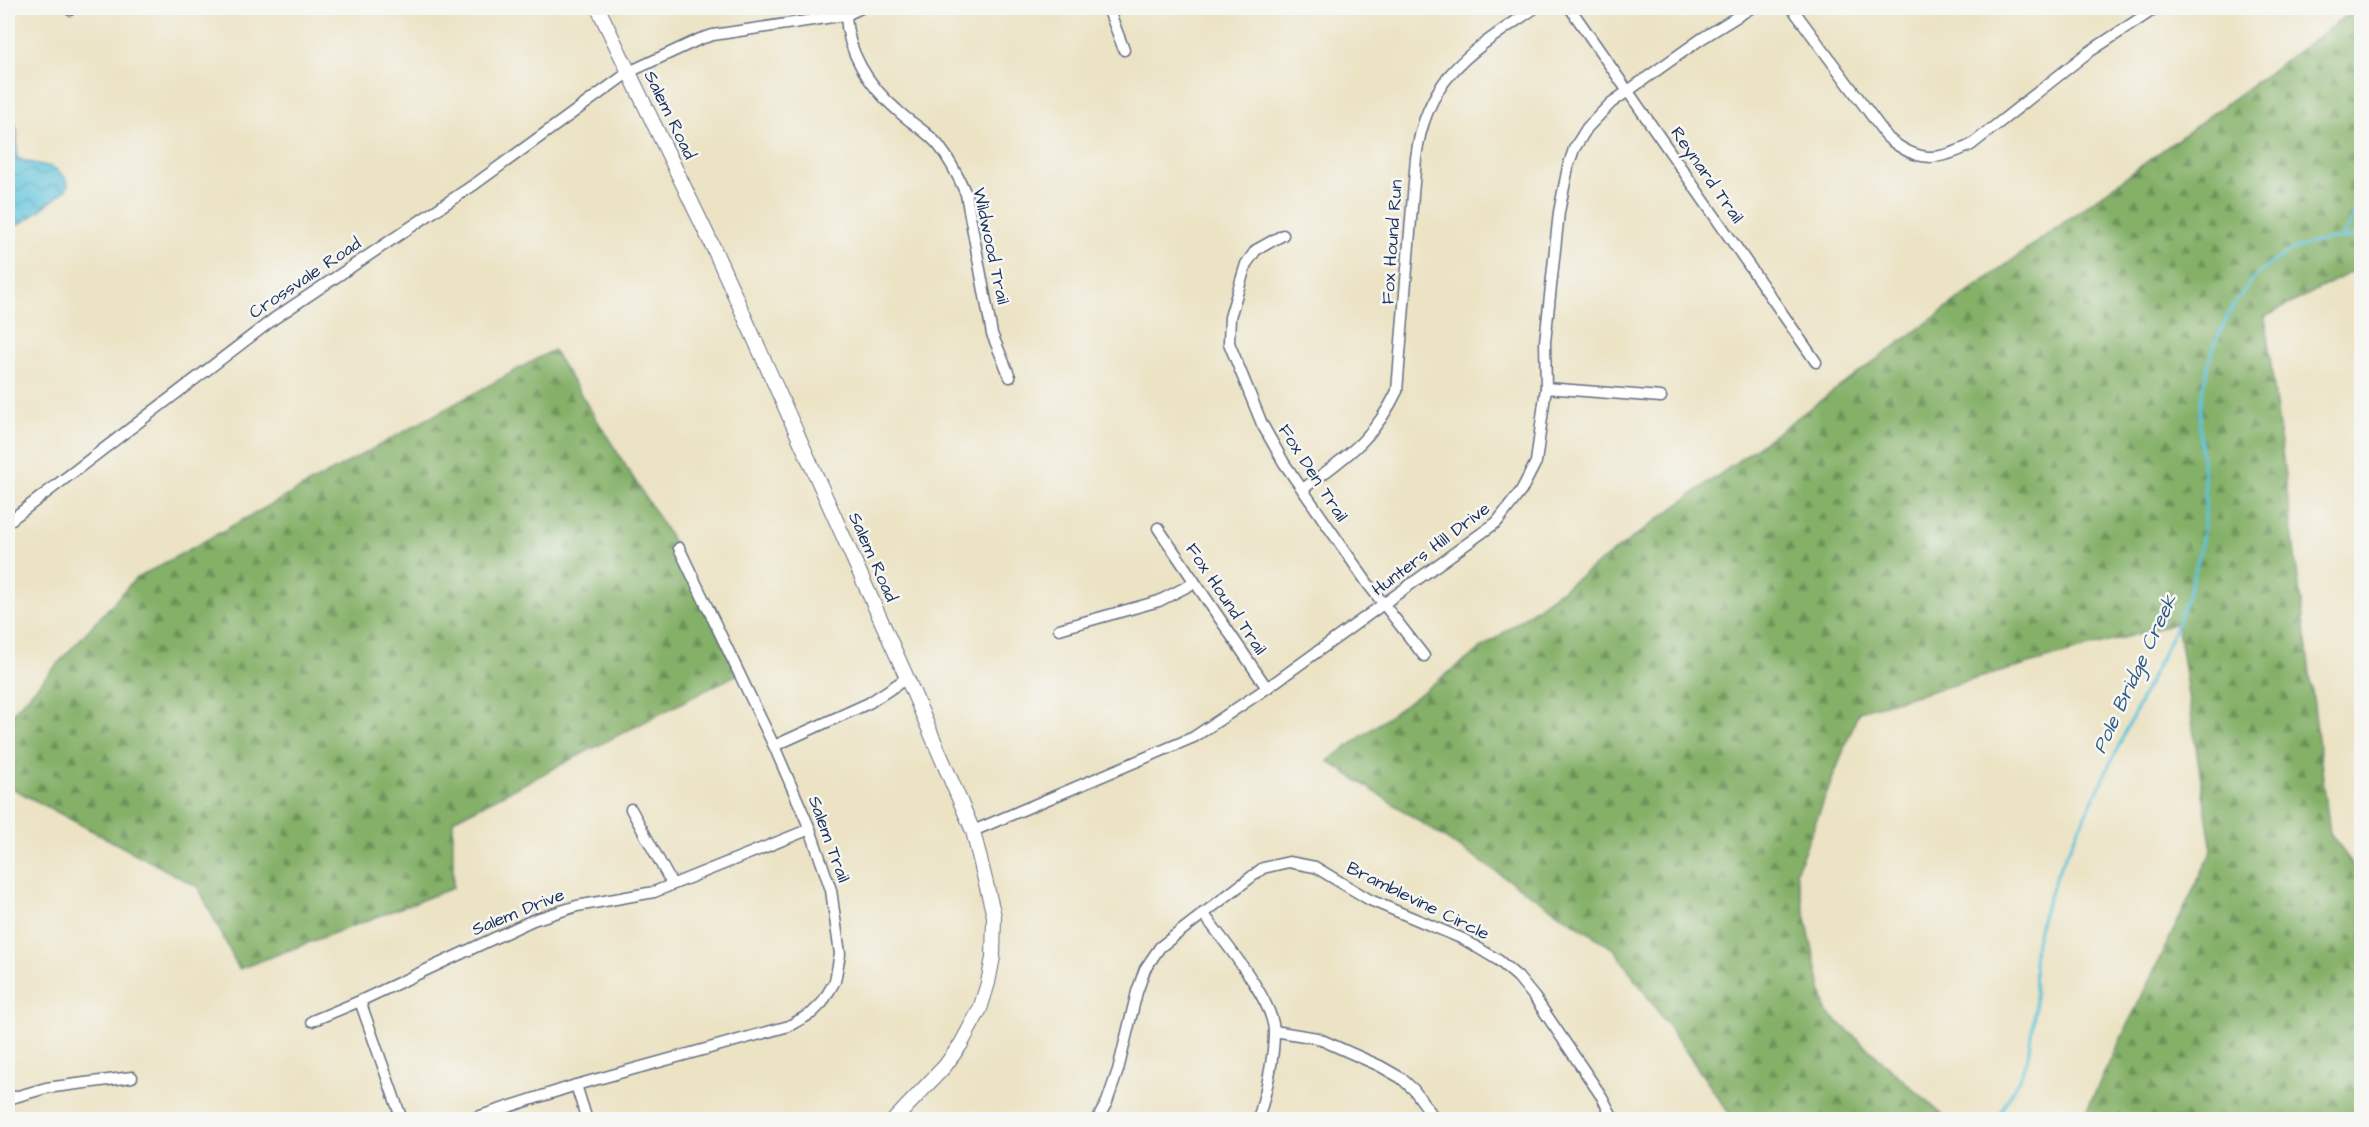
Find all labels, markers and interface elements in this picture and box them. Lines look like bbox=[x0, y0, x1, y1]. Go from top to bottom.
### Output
street label: Salem Road bbox=[638, 66, 702, 164]
street label: Reynard Trail bbox=[1664, 122, 1750, 229]
street label: Fox Hound Run bbox=[1375, 179, 1409, 305]
street label: Wildwood Trail bbox=[966, 185, 1016, 307]
street label: Crossvale Road bbox=[244, 231, 366, 325]
street label: Fox Den Trail bbox=[1272, 419, 1354, 527]
street label: Hunters Hill Drive bbox=[1367, 496, 1495, 602]
street label: Salem Road bbox=[842, 508, 904, 606]
street label: Fox Hound Trail bbox=[1179, 538, 1273, 660]
water label: Pole Bridge Creek bbox=[2086, 589, 2185, 759]
street label: Salem Trail bbox=[802, 792, 856, 886]
street label: Bramblevine Circle bbox=[1342, 856, 1494, 947]
street label: Salem Drive bbox=[468, 882, 568, 942]

